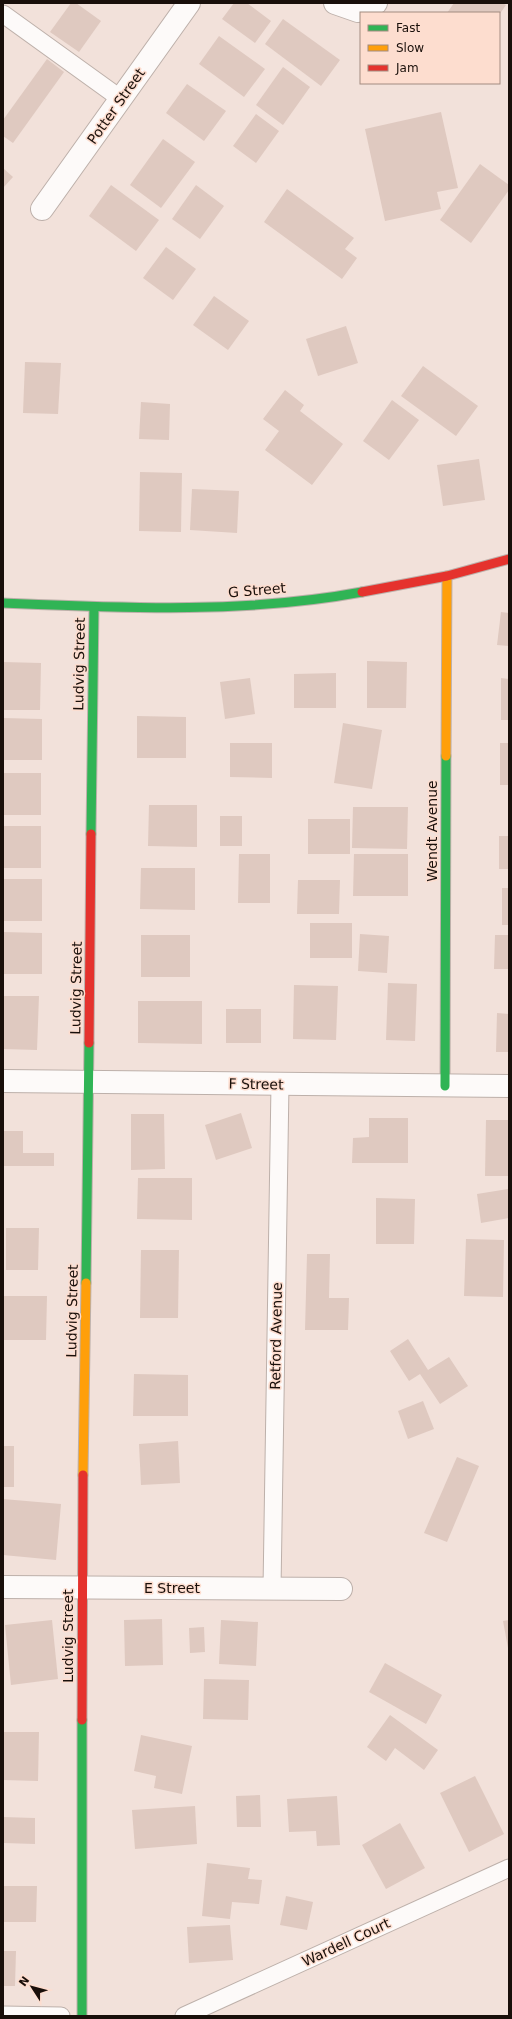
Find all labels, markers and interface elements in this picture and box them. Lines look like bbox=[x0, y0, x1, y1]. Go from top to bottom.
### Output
legend bbox=[360, 12, 500, 84]
text: Fast bbox=[396, 21, 420, 35]
text: Slow bbox=[396, 41, 424, 55]
text: Jam bbox=[395, 61, 419, 75]
street label: Potter Street bbox=[84, 65, 148, 147]
street label: G Street bbox=[227, 579, 287, 600]
street label: Ludvig Street bbox=[70, 617, 88, 711]
street label: Wendt Avenue bbox=[424, 780, 440, 882]
street label: Ludvig Street bbox=[67, 941, 85, 1035]
street label: F Street bbox=[228, 1076, 284, 1092]
street label: Ludvig Street bbox=[63, 1264, 81, 1358]
street label: Retford Avenue bbox=[267, 1282, 285, 1390]
street label: E Street bbox=[144, 1580, 200, 1596]
street label: Ludvig Street bbox=[60, 1589, 76, 1683]
street label: Wardell Court bbox=[299, 1914, 393, 1969]
north arrow bbox=[12, 1967, 52, 2007]
text: N bbox=[16, 1974, 32, 1989]

